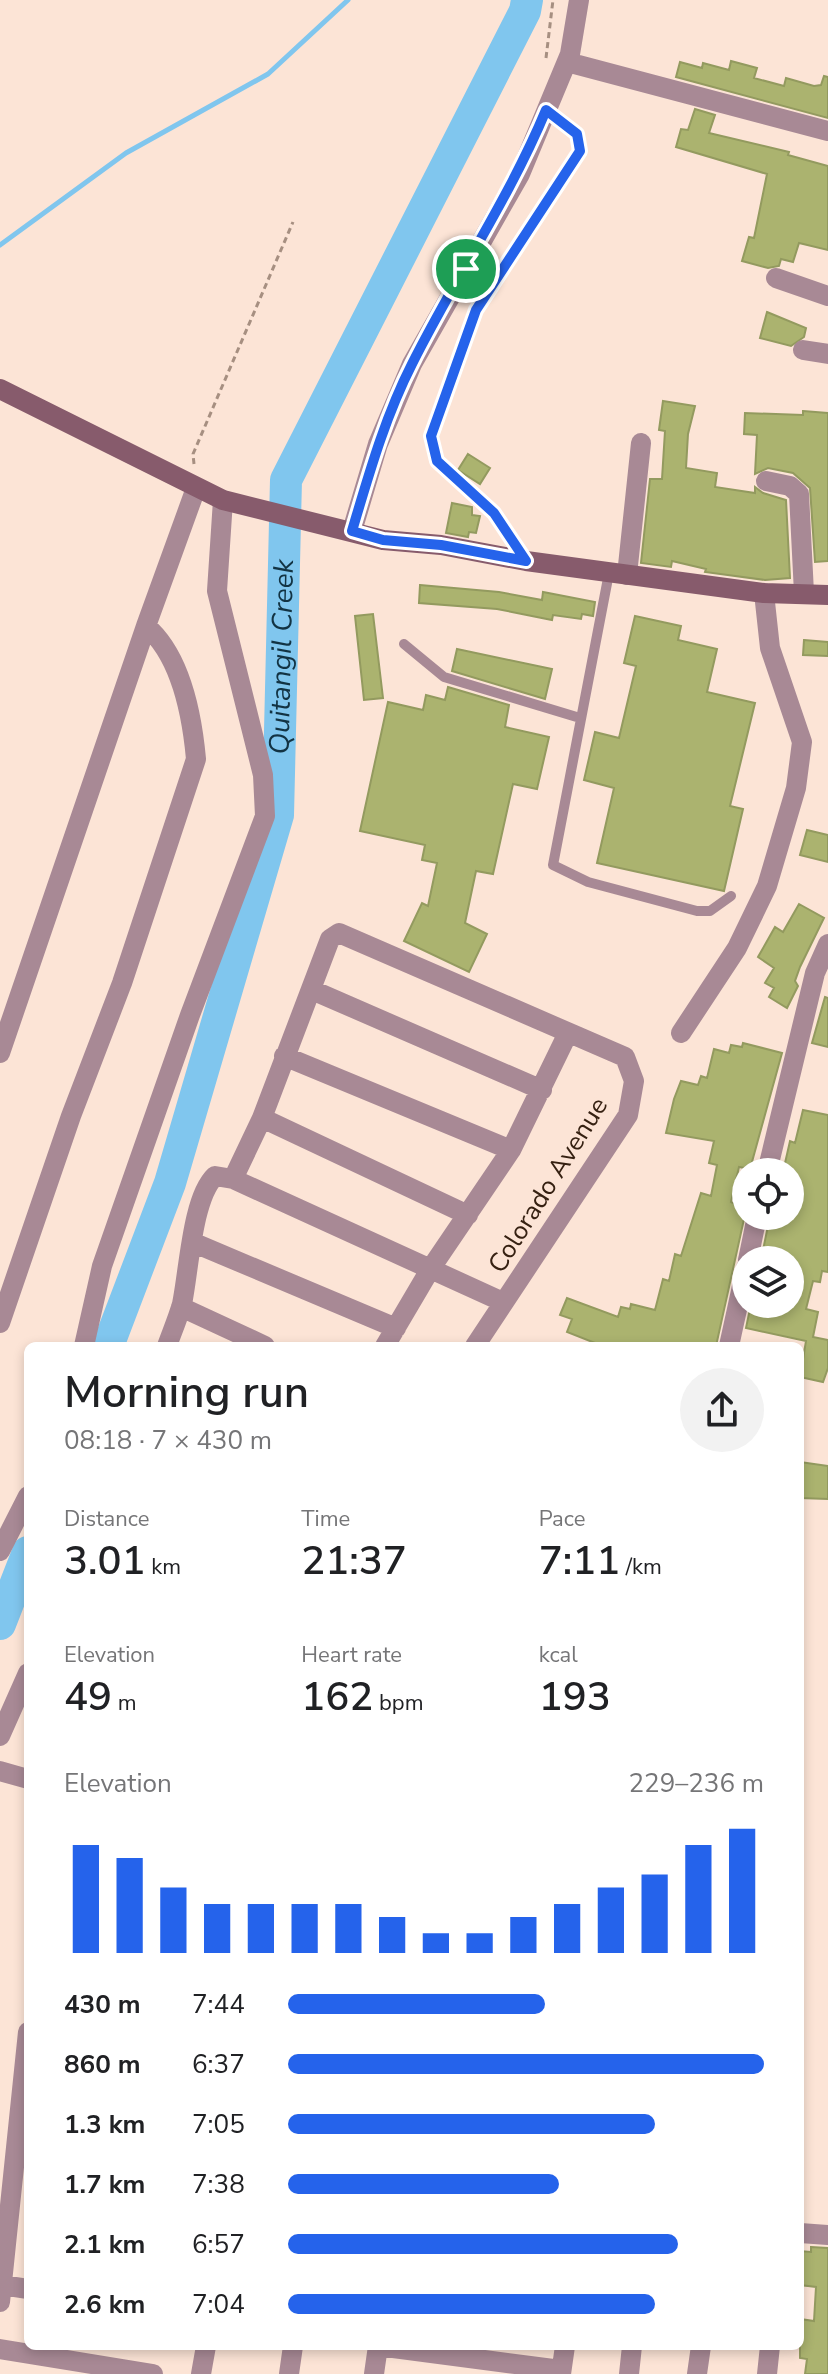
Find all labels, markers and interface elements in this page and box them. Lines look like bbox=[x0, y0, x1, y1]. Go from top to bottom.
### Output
pin bbox=[432, 235, 500, 303]
icon: arrive bbox=[444, 247, 488, 291]
water label: Quitangil Creek bbox=[260, 558, 303, 755]
street label: Colorado Avenue bbox=[480, 1091, 616, 1279]
map controls bbox=[732, 1158, 804, 1318]
button: locate bbox=[732, 1158, 804, 1230]
button: layers bbox=[732, 1246, 804, 1318]
text: Morning run bbox=[64, 1363, 309, 1423]
button: share bbox=[680, 1368, 764, 1452]
text: 08:18 · 7 × 430 m bbox=[64, 1423, 272, 1458]
text: Distance bbox=[64, 1504, 149, 1534]
text: Time bbox=[301, 1504, 350, 1534]
text: Pace bbox=[539, 1504, 585, 1534]
text: 3.01 bbox=[64, 1534, 145, 1588]
text: 21:37 bbox=[301, 1534, 407, 1588]
text: 7:11 bbox=[539, 1534, 620, 1588]
text: km bbox=[145, 1552, 181, 1582]
text: /km bbox=[620, 1552, 662, 1582]
text: Elevation bbox=[64, 1640, 155, 1670]
text: Heart rate bbox=[301, 1640, 402, 1670]
text: kcal bbox=[539, 1640, 578, 1670]
text: 49 bbox=[64, 1670, 112, 1724]
text: 162 bbox=[301, 1670, 373, 1724]
text: 193 bbox=[539, 1670, 611, 1724]
text: m bbox=[112, 1688, 137, 1718]
text: bpm bbox=[373, 1688, 423, 1718]
text: Elevation bbox=[64, 1766, 172, 1801]
text: 229–236 m bbox=[628, 1766, 764, 1801]
text: 430 m bbox=[64, 1987, 141, 2022]
text: 7:44 bbox=[192, 1987, 245, 2022]
text: 860 m bbox=[64, 2047, 141, 2082]
text: 6:37 bbox=[192, 2047, 245, 2082]
text: 1.3 km bbox=[64, 2107, 145, 2142]
text: 7:05 bbox=[192, 2107, 245, 2142]
text: 1.7 km bbox=[64, 2167, 145, 2202]
text: 7:38 bbox=[192, 2167, 245, 2202]
text: 2.1 km bbox=[64, 2227, 145, 2262]
text: 6:57 bbox=[192, 2227, 245, 2262]
text: 2.6 km bbox=[64, 2287, 145, 2322]
text: 7:04 bbox=[192, 2287, 245, 2322]

